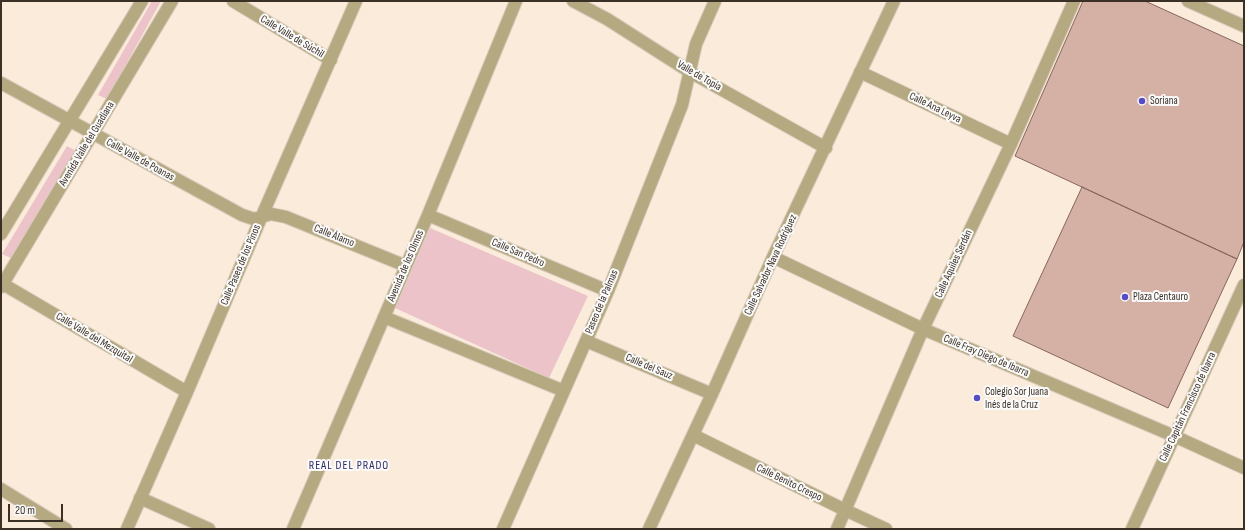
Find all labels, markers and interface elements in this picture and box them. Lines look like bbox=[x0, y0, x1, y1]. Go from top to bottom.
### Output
street label: Calle Valle de Súchil bbox=[258, 13, 326, 61]
street label: Valle de Topia bbox=[674, 58, 724, 94]
street label: Calle Ana Leyva bbox=[907, 90, 963, 126]
place label: Soriana bbox=[1150, 94, 1178, 108]
marker: Soriana bbox=[1137, 96, 1147, 106]
street label: Avenida Valle del Guadiana bbox=[56, 99, 118, 189]
street label: Calle Valle de Poanas bbox=[104, 136, 176, 184]
street label: Calle Salvador Nava Rodríguez bbox=[742, 213, 800, 317]
street label: Calle Álamo bbox=[312, 222, 356, 250]
street label: Calle Paseo de los Pinos bbox=[218, 223, 264, 307]
street label: Avenida de los Olmos bbox=[385, 228, 427, 304]
street label: Calle Aquiles Serdán bbox=[932, 228, 976, 300]
street label: Calle San Pedro bbox=[490, 236, 546, 270]
street label: Paseo de la Palmas bbox=[583, 268, 621, 336]
place label: Plaza Centauro bbox=[1133, 290, 1188, 304]
marker: Plaza Centauro bbox=[1120, 292, 1130, 302]
street label: Calle Valle del Mezquital bbox=[53, 310, 135, 366]
street label: Calle Fray Diego de Ibarra bbox=[941, 332, 1031, 380]
street label: Calle Capitán Francisco de Ibarra bbox=[1157, 350, 1219, 464]
street label: Calle del Sauz bbox=[623, 351, 675, 383]
place label: Colegio Sor Juana Inés de la Cruz bbox=[985, 385, 1048, 411]
marker: Colegio Sor Juana Inés de la Cruz bbox=[972, 393, 982, 403]
district label: REAL DEL PRADO bbox=[309, 459, 389, 473]
street label: Calle Benito Crespo bbox=[754, 461, 824, 505]
scale bar bbox=[10, 496, 65, 522]
text: 20 m bbox=[15, 503, 35, 518]

